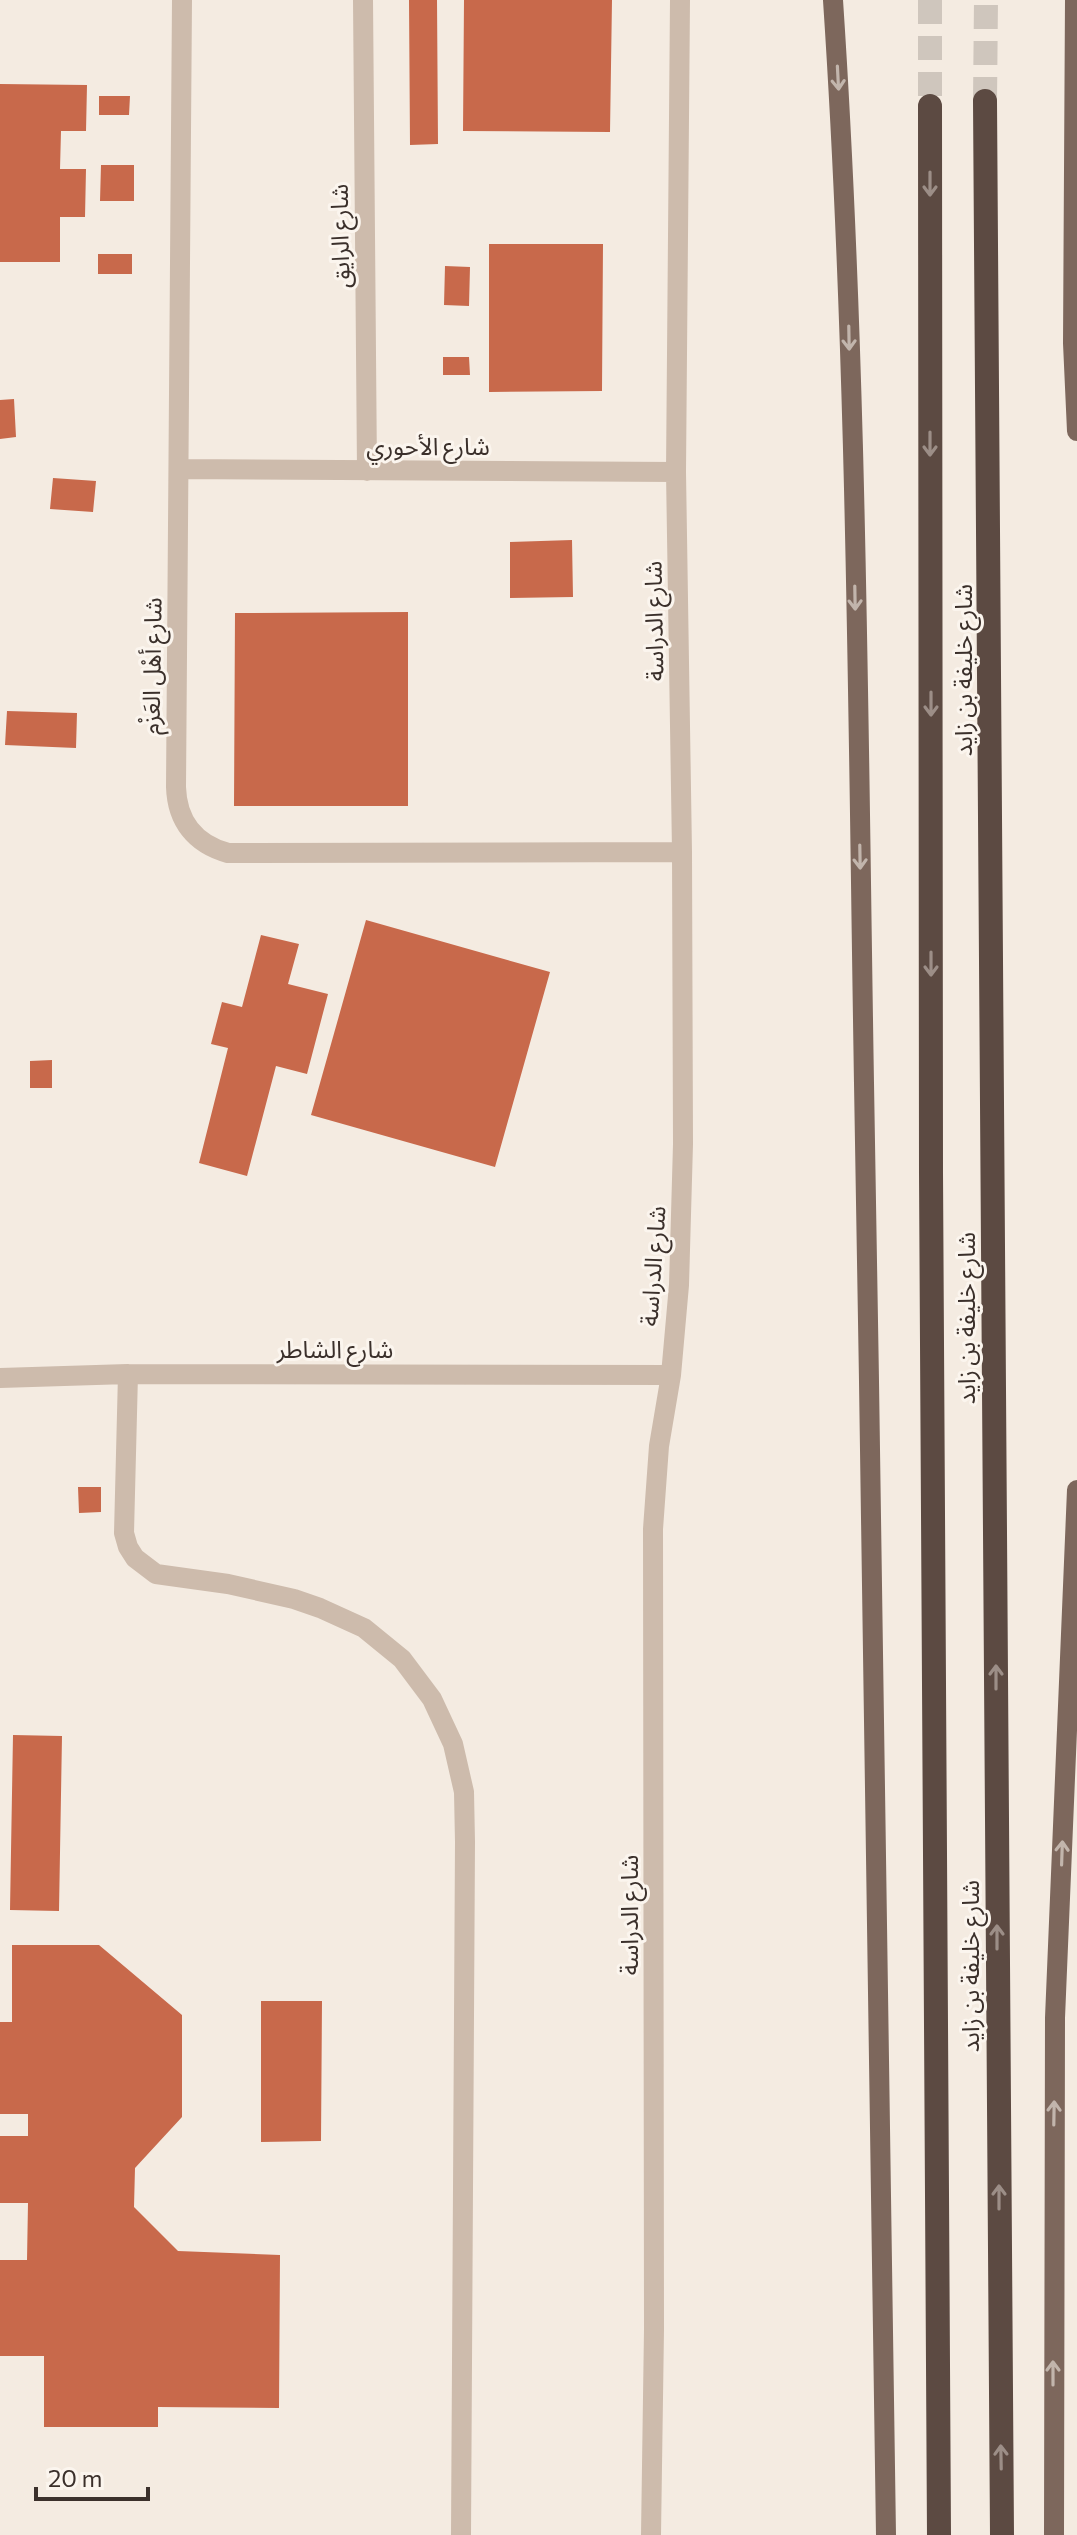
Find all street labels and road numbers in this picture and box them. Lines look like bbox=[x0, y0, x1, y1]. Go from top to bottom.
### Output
street label: شارع الرايق bbox=[324, 183, 358, 289]
street label: شارع الأحوري bbox=[366, 431, 490, 465]
street label: شارع الدراسة bbox=[637, 560, 673, 681]
street label: شارع خليفة بن زايد bbox=[948, 584, 981, 756]
street label: شارع أهْل العَزْم bbox=[135, 597, 172, 735]
street label: شارع الدراسة bbox=[633, 1205, 675, 1327]
street label: شارع خليفة بن زايد bbox=[951, 1232, 984, 1404]
street label: شارع الشاطر bbox=[276, 1334, 393, 1367]
street label: شارع الدراسة bbox=[614, 1855, 647, 1975]
street label: شارع خليفة بن زايد bbox=[955, 1880, 988, 2052]

